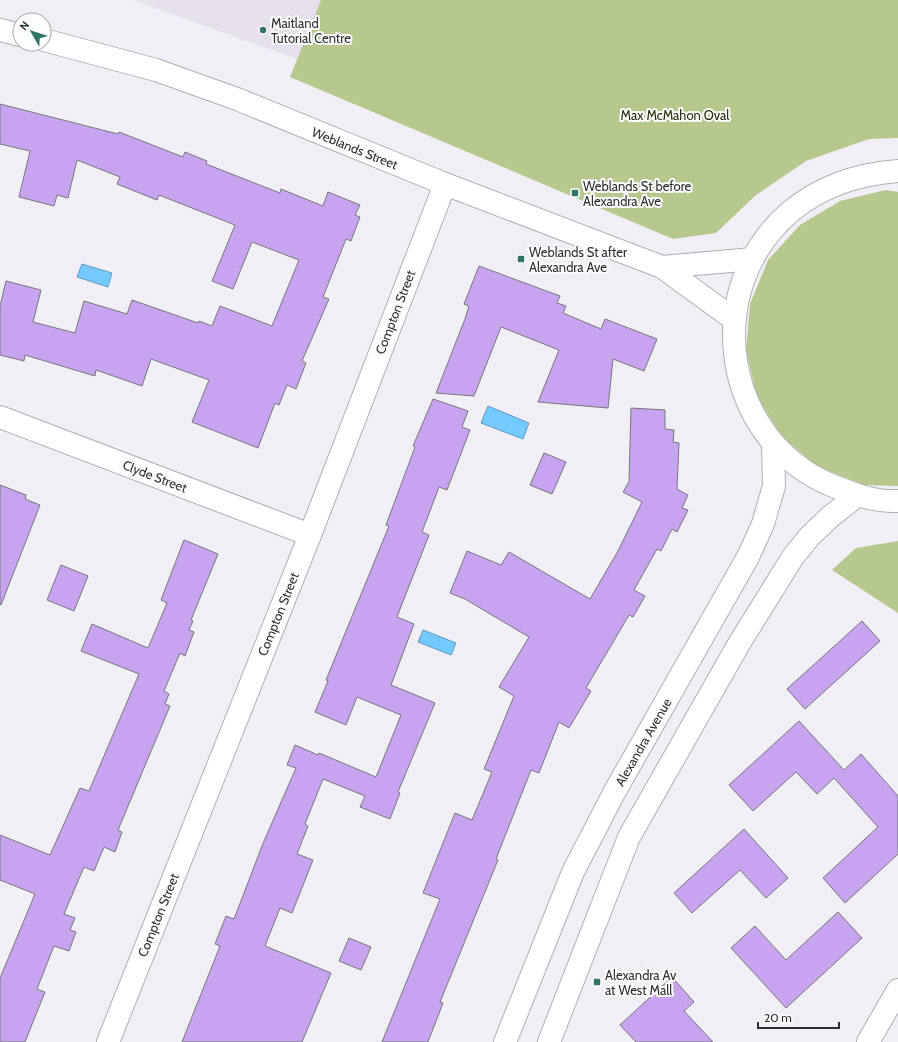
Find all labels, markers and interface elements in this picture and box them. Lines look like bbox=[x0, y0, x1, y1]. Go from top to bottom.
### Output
north arrow bbox=[12, 12, 52, 52]
place label: Maitland Tutorial Centre bbox=[271, 15, 351, 46]
text: N bbox=[16, 18, 32, 33]
marker: Maitland Tutorial Centre bbox=[258, 25, 268, 35]
park label: Max McMahon Oval bbox=[621, 107, 729, 123]
street label: Weblands Street bbox=[310, 124, 401, 173]
place label: Weblands St before Alexandra Ave bbox=[583, 178, 692, 209]
marker: Weblands St before Alexandra Ave bbox=[570, 188, 580, 198]
place label: Weblands St after Alexandra Ave bbox=[529, 244, 628, 275]
marker: Weblands St after Alexandra Ave bbox=[516, 254, 526, 264]
street label: Compton Street bbox=[372, 267, 419, 356]
street label: Clyde Street bbox=[121, 456, 190, 496]
street label: Compton Street bbox=[254, 569, 302, 658]
street label: Alexandra Avenue bbox=[611, 695, 675, 789]
street label: Compton Street bbox=[134, 870, 182, 959]
place label: Alexandra Av at West Mall bbox=[605, 967, 677, 998]
marker: Alexandra Av at West Mall bbox=[592, 977, 602, 987]
scale bar bbox=[758, 1004, 839, 1030]
text: 20 m bbox=[764, 1010, 792, 1025]

